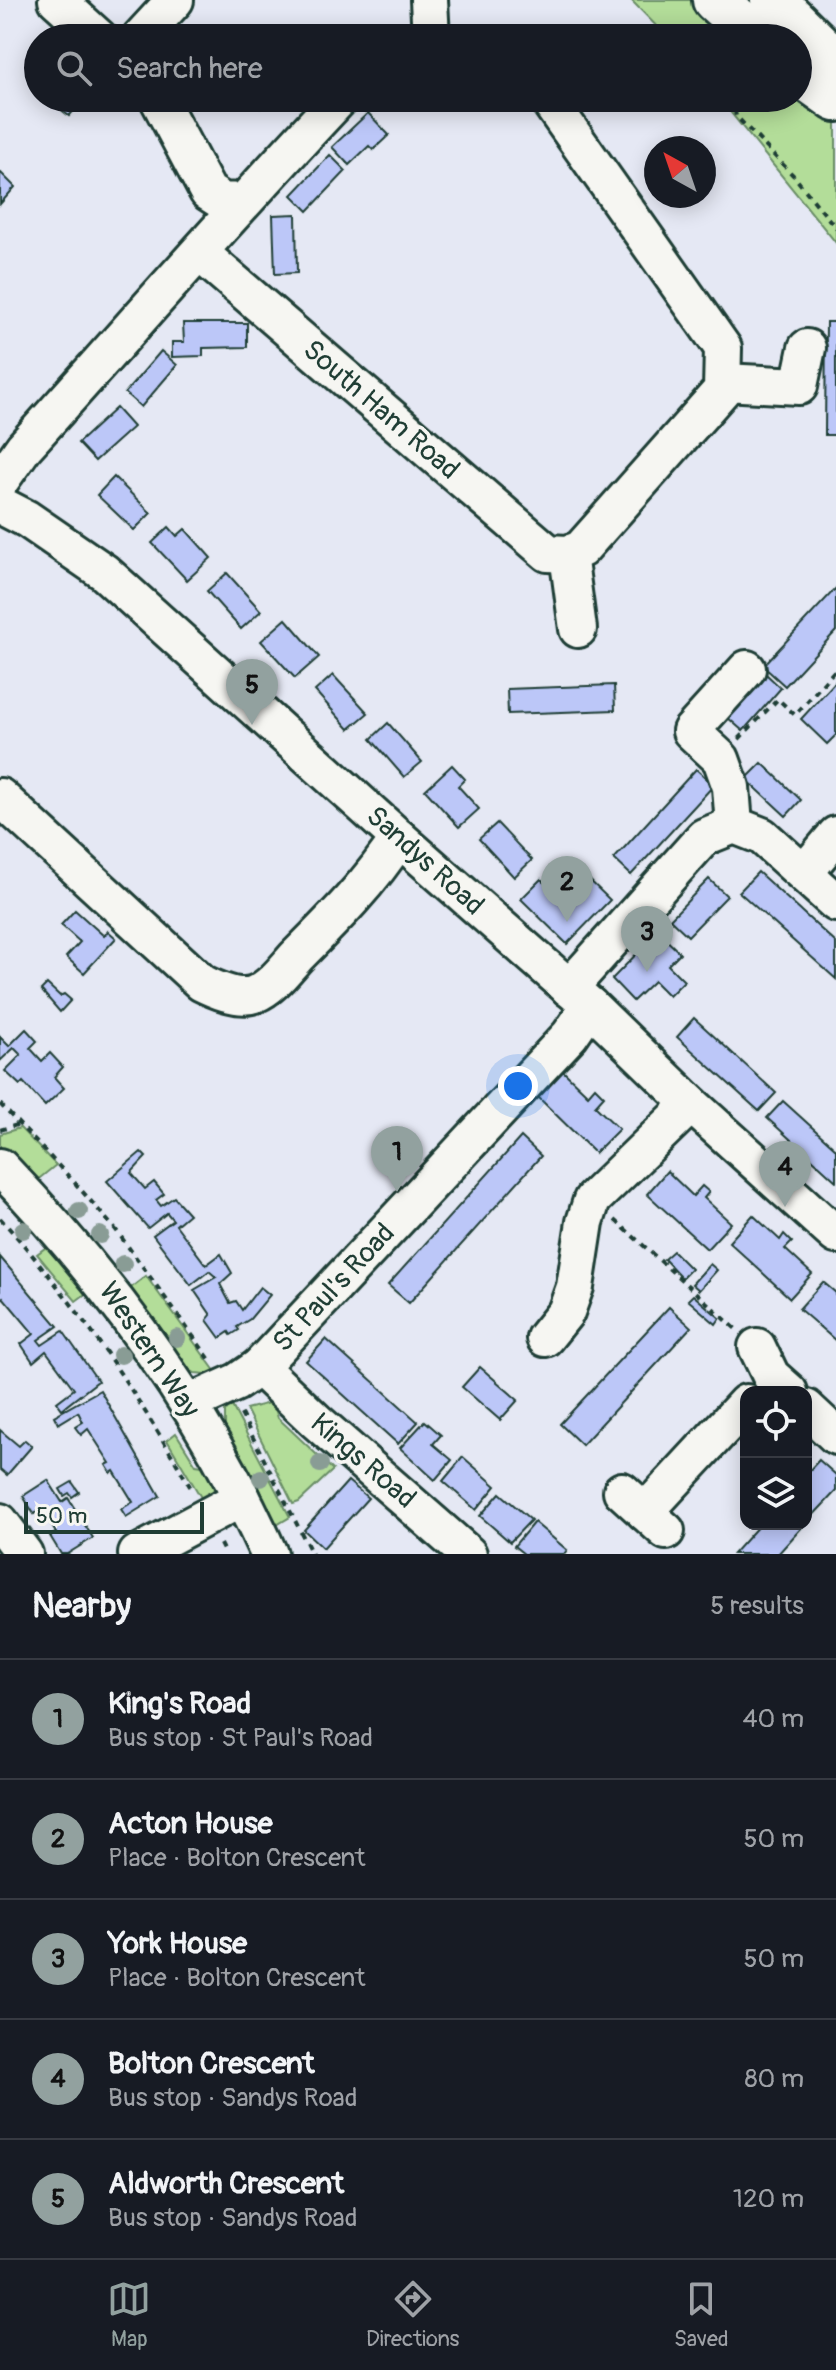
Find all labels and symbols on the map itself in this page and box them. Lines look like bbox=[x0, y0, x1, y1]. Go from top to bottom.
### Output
north arrow bbox=[644, 136, 716, 208]
street label: South Ham Road bbox=[296, 333, 466, 487]
pin: 5 bbox=[226, 659, 278, 725]
street label: Sandys Road bbox=[359, 799, 491, 923]
pin: 2 bbox=[541, 856, 593, 922]
pin: 3 bbox=[621, 906, 673, 972]
your location bbox=[498, 1066, 538, 1106]
pin: 1 bbox=[371, 1126, 423, 1192]
pin: 4 bbox=[759, 1141, 811, 1207]
street label: St Paul's Road bbox=[265, 1216, 403, 1360]
street label: Western Way bbox=[91, 1275, 207, 1425]
street label: Kings Road bbox=[303, 1406, 423, 1516]
scale bar bbox=[24, 1498, 204, 1534]

